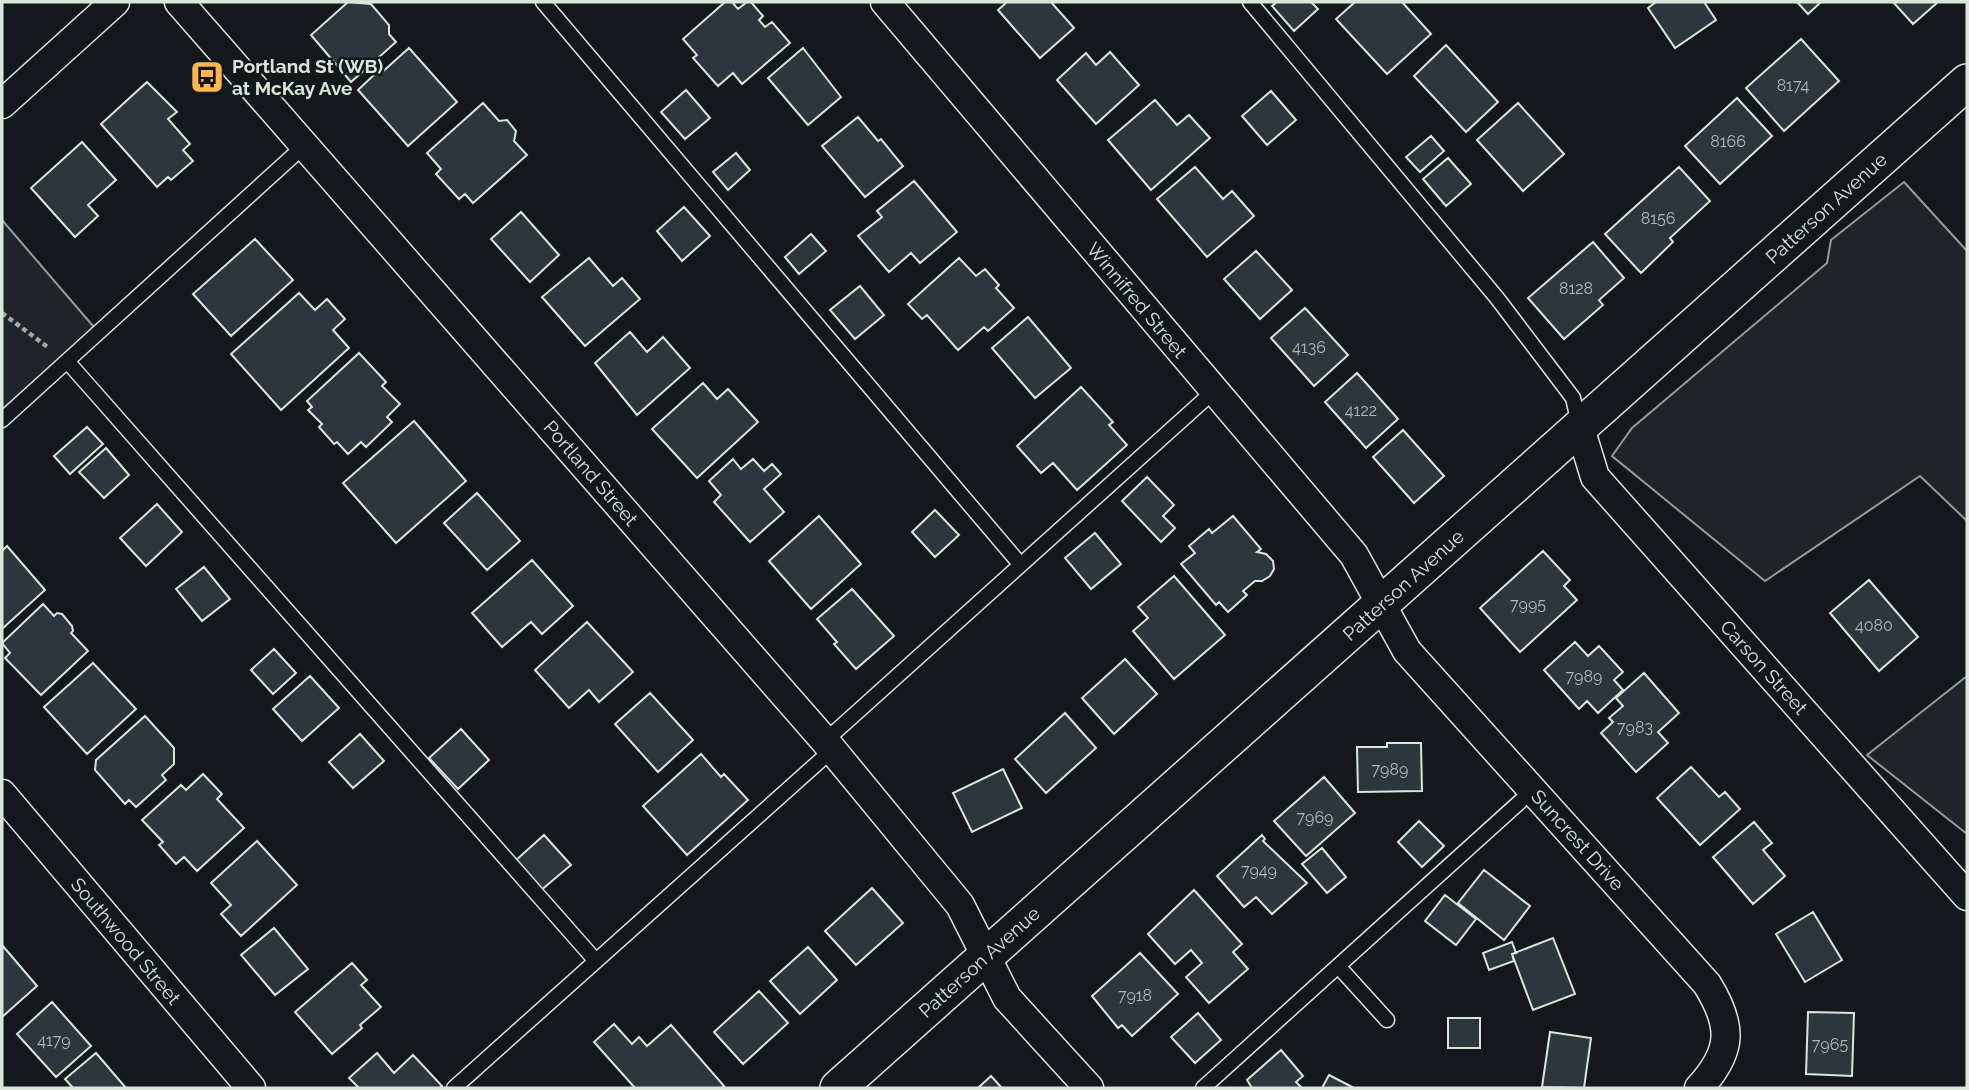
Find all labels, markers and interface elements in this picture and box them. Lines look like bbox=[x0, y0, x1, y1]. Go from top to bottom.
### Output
place label: Portland St (WB) at McKay Ave bbox=[232, 55, 383, 99]
bus stop icon: Portland St (WB) at McKay Ave bbox=[188, 58, 226, 96]
house number: 8174 bbox=[1777, 76, 1810, 95]
house number: 8166 bbox=[1710, 132, 1746, 151]
street label: Patterson Avenue bbox=[1761, 148, 1891, 268]
house number: 8156 bbox=[1641, 209, 1675, 228]
street label: Winnifred Street bbox=[1082, 238, 1192, 362]
house number: 8128 bbox=[1559, 279, 1593, 298]
house number: 4136 bbox=[1292, 338, 1326, 357]
house number: 4122 bbox=[1345, 401, 1377, 420]
street label: Portland Street bbox=[539, 416, 643, 530]
street label: Patterson Avenue bbox=[1338, 525, 1468, 645]
house number: 7995 bbox=[1510, 595, 1546, 614]
street label: Carson Street bbox=[1716, 615, 1812, 719]
house number: 4080 bbox=[1855, 616, 1893, 635]
house number: 7989 bbox=[1566, 667, 1602, 686]
house number: 7983 bbox=[1617, 718, 1653, 737]
house number: 7989 bbox=[1372, 760, 1408, 779]
street label: Suncrest Drive bbox=[1527, 785, 1629, 895]
house number: 7969 bbox=[1297, 808, 1333, 827]
house number: 7949 bbox=[1241, 861, 1277, 880]
street label: Southwood Street bbox=[67, 873, 186, 1009]
street label: Patterson Avenue bbox=[914, 902, 1044, 1022]
house number: 7918 bbox=[1118, 986, 1152, 1005]
house number: 4179 bbox=[37, 1031, 71, 1050]
house number: 7965 bbox=[1812, 1035, 1848, 1054]

